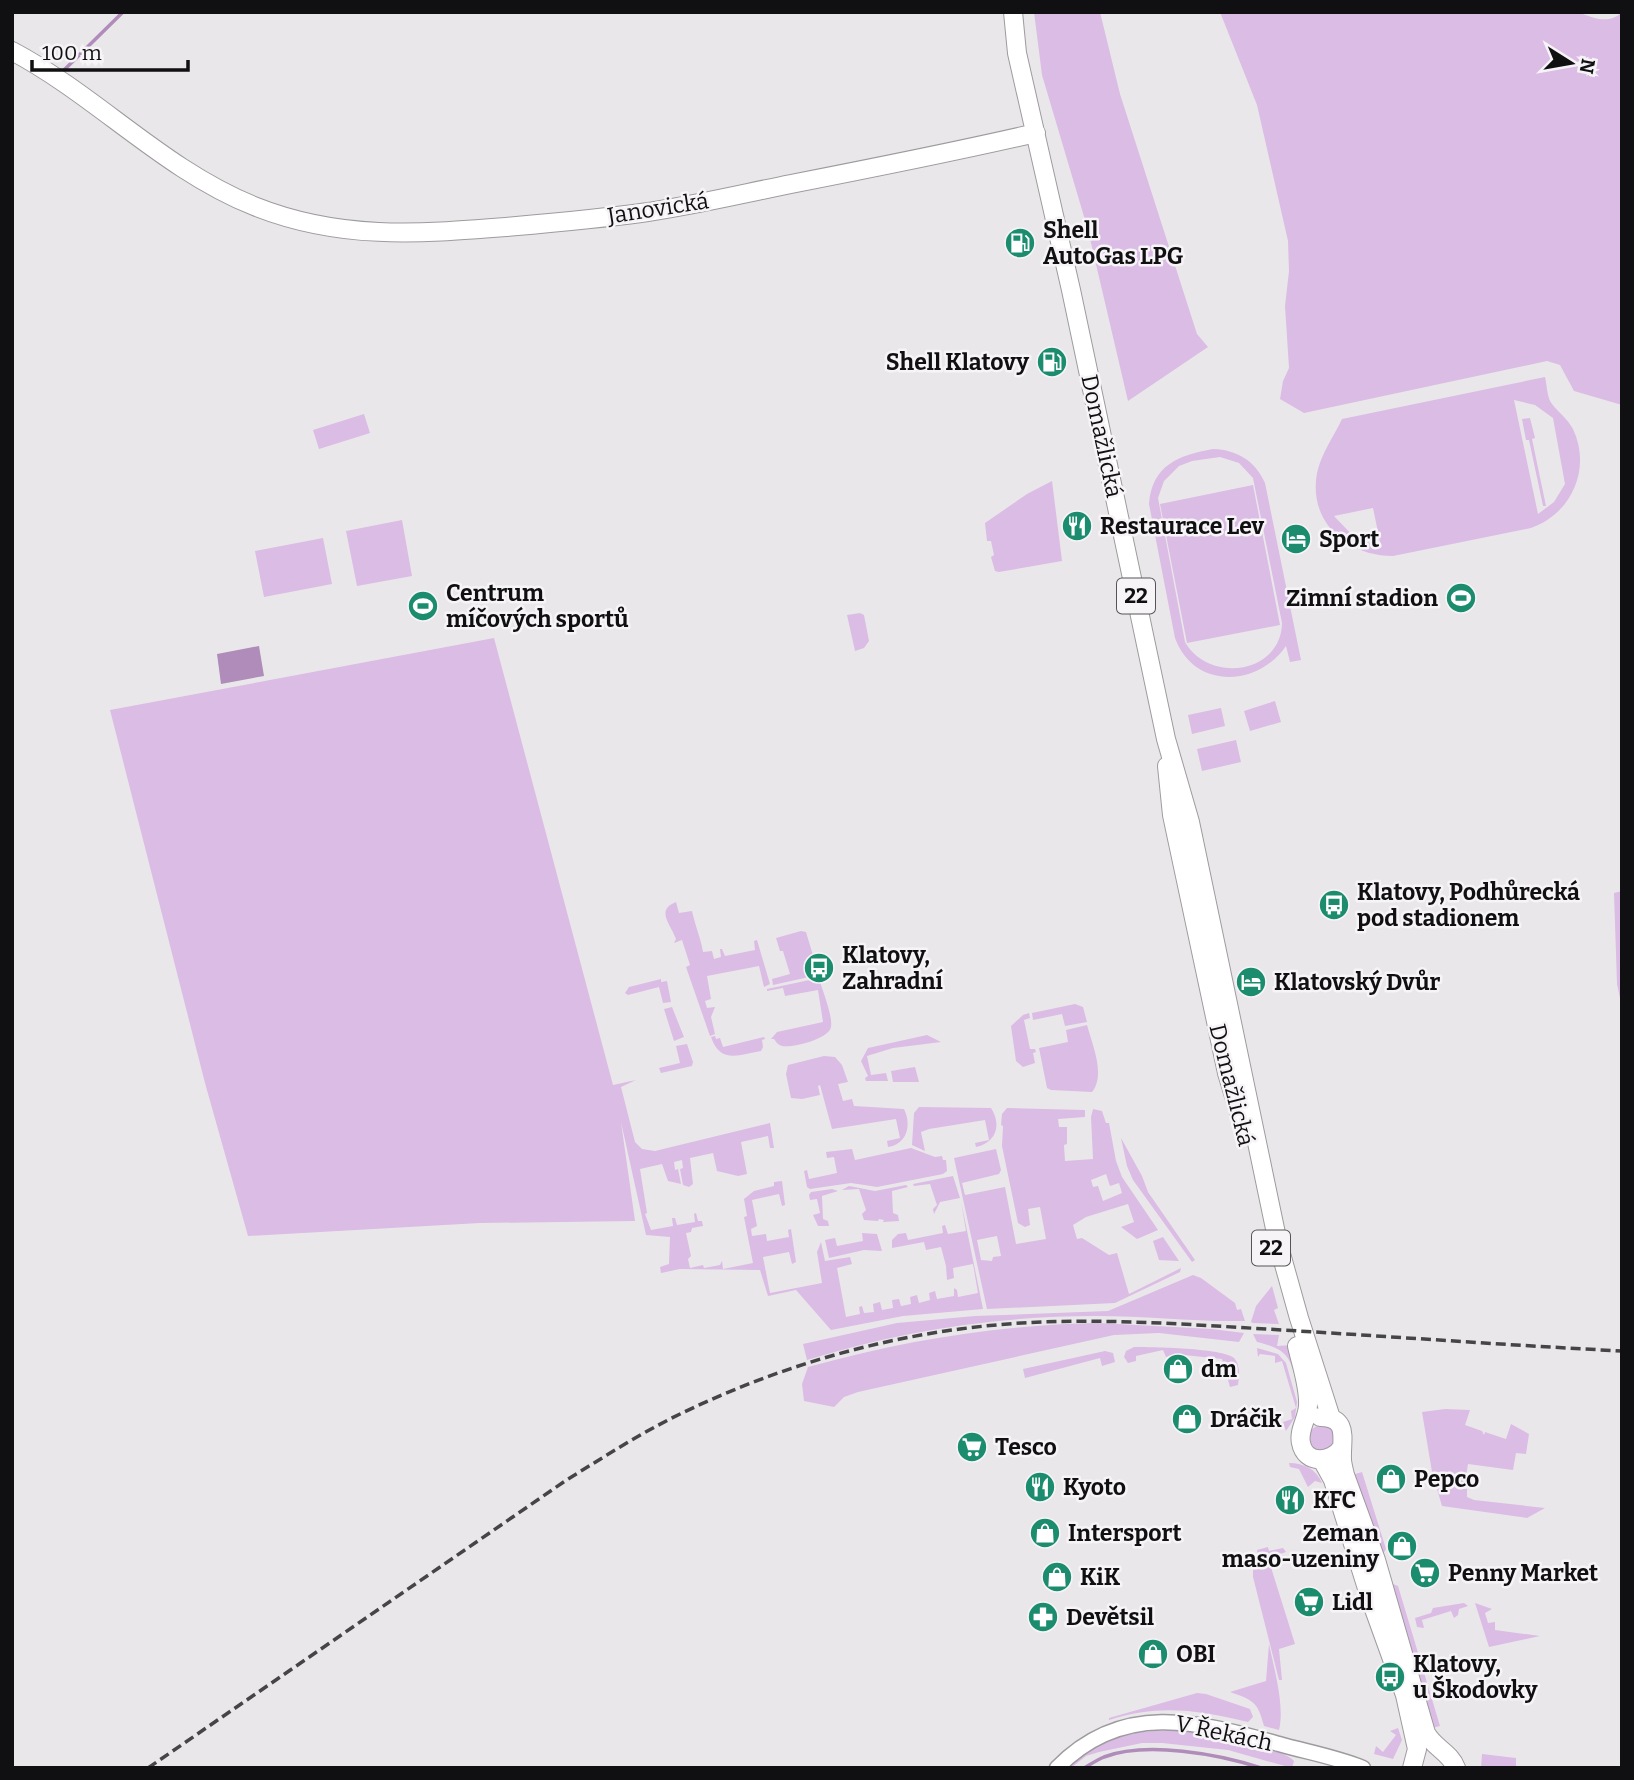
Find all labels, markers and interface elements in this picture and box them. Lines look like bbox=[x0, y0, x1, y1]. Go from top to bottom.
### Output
scale bar bbox=[32, 28, 187, 72]
north arrow bbox=[1536, 28, 1606, 98]
text: 100 m bbox=[42, 40, 102, 66]
text: N bbox=[1574, 57, 1600, 76]
street label: Janovická bbox=[604, 186, 711, 230]
place label: Shell AutoGas LPG bbox=[1043, 216, 1184, 270]
fuel station icon: Shell AutoGas LPG bbox=[1003, 226, 1037, 260]
fuel station icon: Shell Klatovy bbox=[1035, 345, 1069, 379]
place label: Shell Klatovy bbox=[886, 348, 1029, 376]
street label: Domažlická bbox=[1075, 372, 1129, 500]
restaurant icon: Restaurace Lev bbox=[1060, 509, 1094, 543]
place label: Restaurace Lev bbox=[1100, 512, 1265, 540]
hotel icon: Sport bbox=[1279, 522, 1313, 556]
place label: Sport bbox=[1319, 525, 1379, 553]
road number: 22 bbox=[1117, 578, 1155, 614]
place label: Centrum míčových sportů bbox=[446, 579, 629, 633]
sports icon: Zimní stadion bbox=[1444, 581, 1478, 615]
place label: Zimní stadion bbox=[1286, 584, 1438, 612]
sports icon: Centrum míčových sportů bbox=[406, 589, 440, 623]
place label: Klatovy, Podhůrecká pod stadionem bbox=[1357, 878, 1580, 932]
bus stop icon: Klatovy, Podhůrecká pod stadionem bbox=[1317, 888, 1351, 922]
place label: Klatovy, Zahradní bbox=[842, 941, 944, 995]
bus stop icon: Klatovy, Zahradní bbox=[802, 951, 836, 985]
hotel icon: Klatovský Dvůr bbox=[1234, 965, 1268, 999]
place label: Klatovský Dvůr bbox=[1274, 968, 1440, 996]
street label: Domažlická bbox=[1203, 1021, 1261, 1149]
road number: 22 bbox=[1252, 1230, 1290, 1266]
shop icon: dm bbox=[1161, 1352, 1195, 1386]
place label: dm bbox=[1201, 1355, 1237, 1383]
shop icon: Dráčik bbox=[1170, 1402, 1204, 1436]
place label: Dráčik bbox=[1210, 1405, 1282, 1433]
supermarket icon: Tesco bbox=[955, 1430, 989, 1464]
place label: Tesco bbox=[995, 1433, 1057, 1461]
shop icon: Pepco bbox=[1374, 1462, 1408, 1496]
place label: Pepco bbox=[1414, 1465, 1479, 1493]
restaurant icon: Kyoto bbox=[1023, 1470, 1057, 1504]
place label: Kyoto bbox=[1063, 1473, 1126, 1501]
restaurant icon: KFC bbox=[1273, 1483, 1307, 1517]
place label: KFC bbox=[1313, 1486, 1356, 1514]
shop icon: Intersport bbox=[1028, 1516, 1062, 1550]
place label: Intersport bbox=[1068, 1519, 1182, 1547]
place label: Zeman maso-uzeniny bbox=[1222, 1519, 1379, 1573]
shop icon: Zeman maso-uzeniny bbox=[1385, 1529, 1419, 1563]
supermarket icon: Penny Market bbox=[1408, 1556, 1442, 1590]
place label: Penny Market bbox=[1448, 1559, 1598, 1587]
shop icon: KiK bbox=[1040, 1560, 1074, 1594]
place label: KiK bbox=[1080, 1563, 1121, 1591]
supermarket icon: Lidl bbox=[1292, 1585, 1326, 1619]
place label: Lidl bbox=[1332, 1588, 1373, 1616]
pharmacy icon: Devětsil bbox=[1026, 1600, 1060, 1634]
place label: Devětsil bbox=[1066, 1603, 1154, 1631]
shop icon: OBI bbox=[1136, 1637, 1170, 1671]
place label: OBI bbox=[1176, 1640, 1216, 1668]
place label: Klatovy, u Škodovky bbox=[1413, 1650, 1538, 1704]
bus stop icon: Klatovy, u Škodovky bbox=[1373, 1660, 1407, 1694]
street label: V Řekách bbox=[1173, 1709, 1275, 1757]

